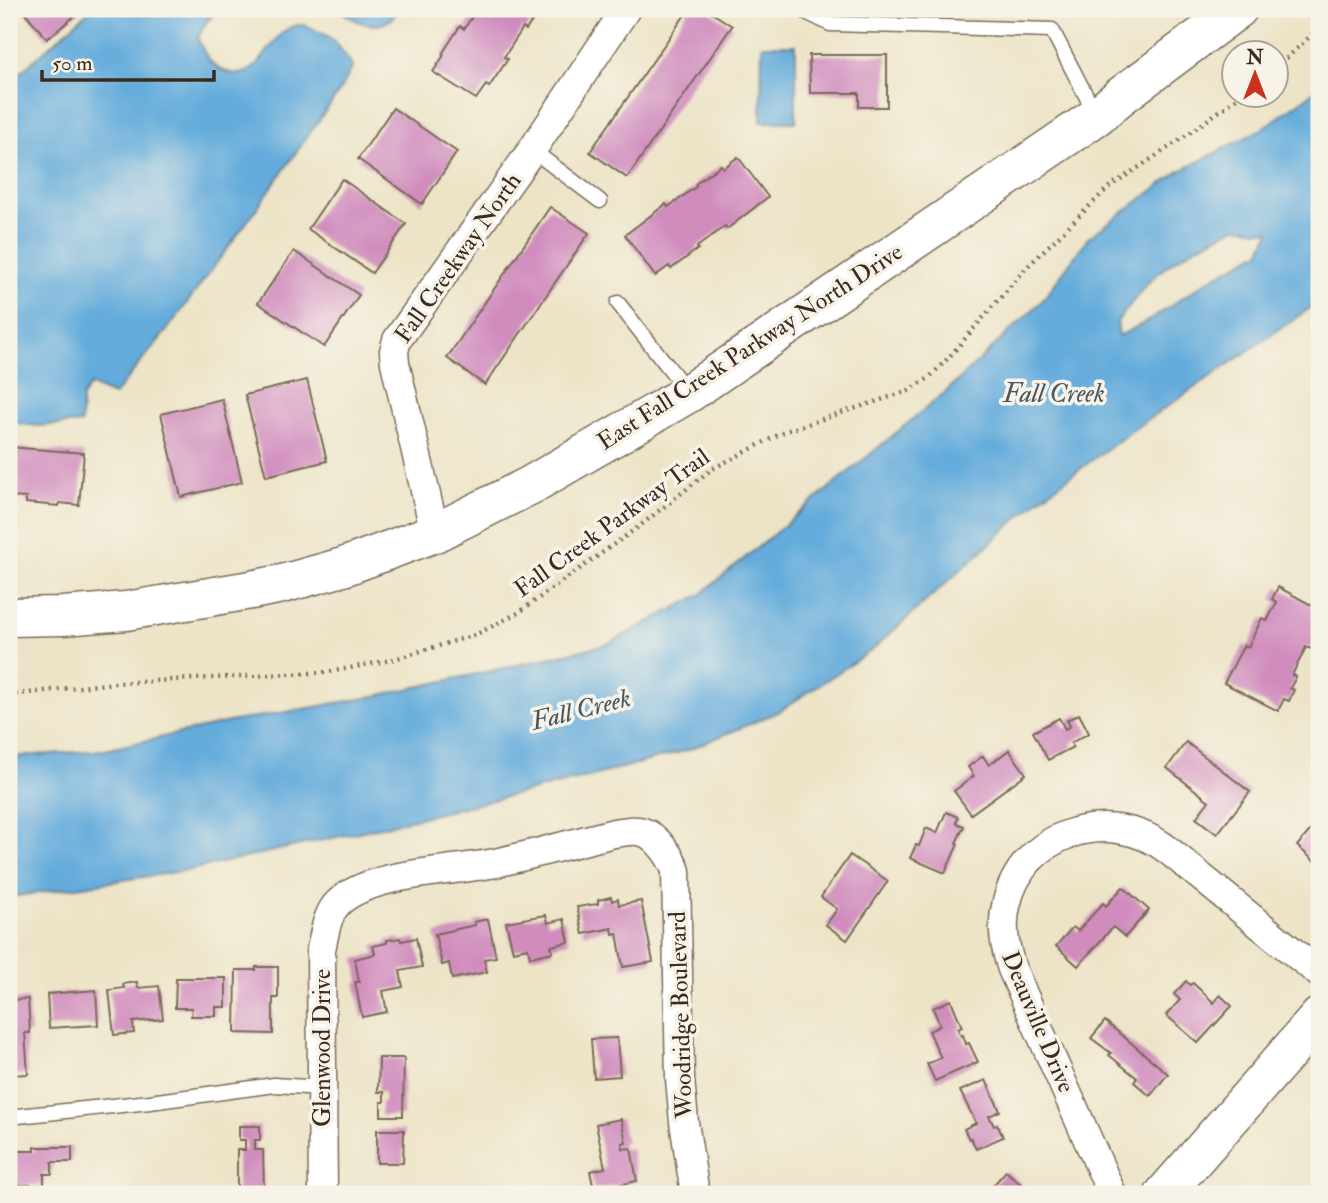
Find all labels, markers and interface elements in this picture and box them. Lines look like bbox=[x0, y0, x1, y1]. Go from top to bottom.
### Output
scale bar bbox=[42, 38, 214, 82]
north arrow bbox=[1220, 38, 1290, 108]
text: N bbox=[1245, 46, 1264, 70]
text: 50 m bbox=[52, 50, 93, 77]
street label: Fall Creekway North bbox=[388, 166, 529, 349]
street label: East Fall Creek Parkway North Drive bbox=[591, 237, 909, 457]
water label: Fall Creek bbox=[1001, 378, 1105, 410]
street label: Fall Creek Parkway Trail bbox=[508, 442, 716, 604]
water label: Fall Creek bbox=[526, 682, 634, 738]
street label: Woodridge Boulevard bbox=[662, 911, 700, 1120]
street label: Deauville Drive bbox=[994, 947, 1082, 1097]
street label: Glenwood Drive bbox=[307, 969, 338, 1127]

